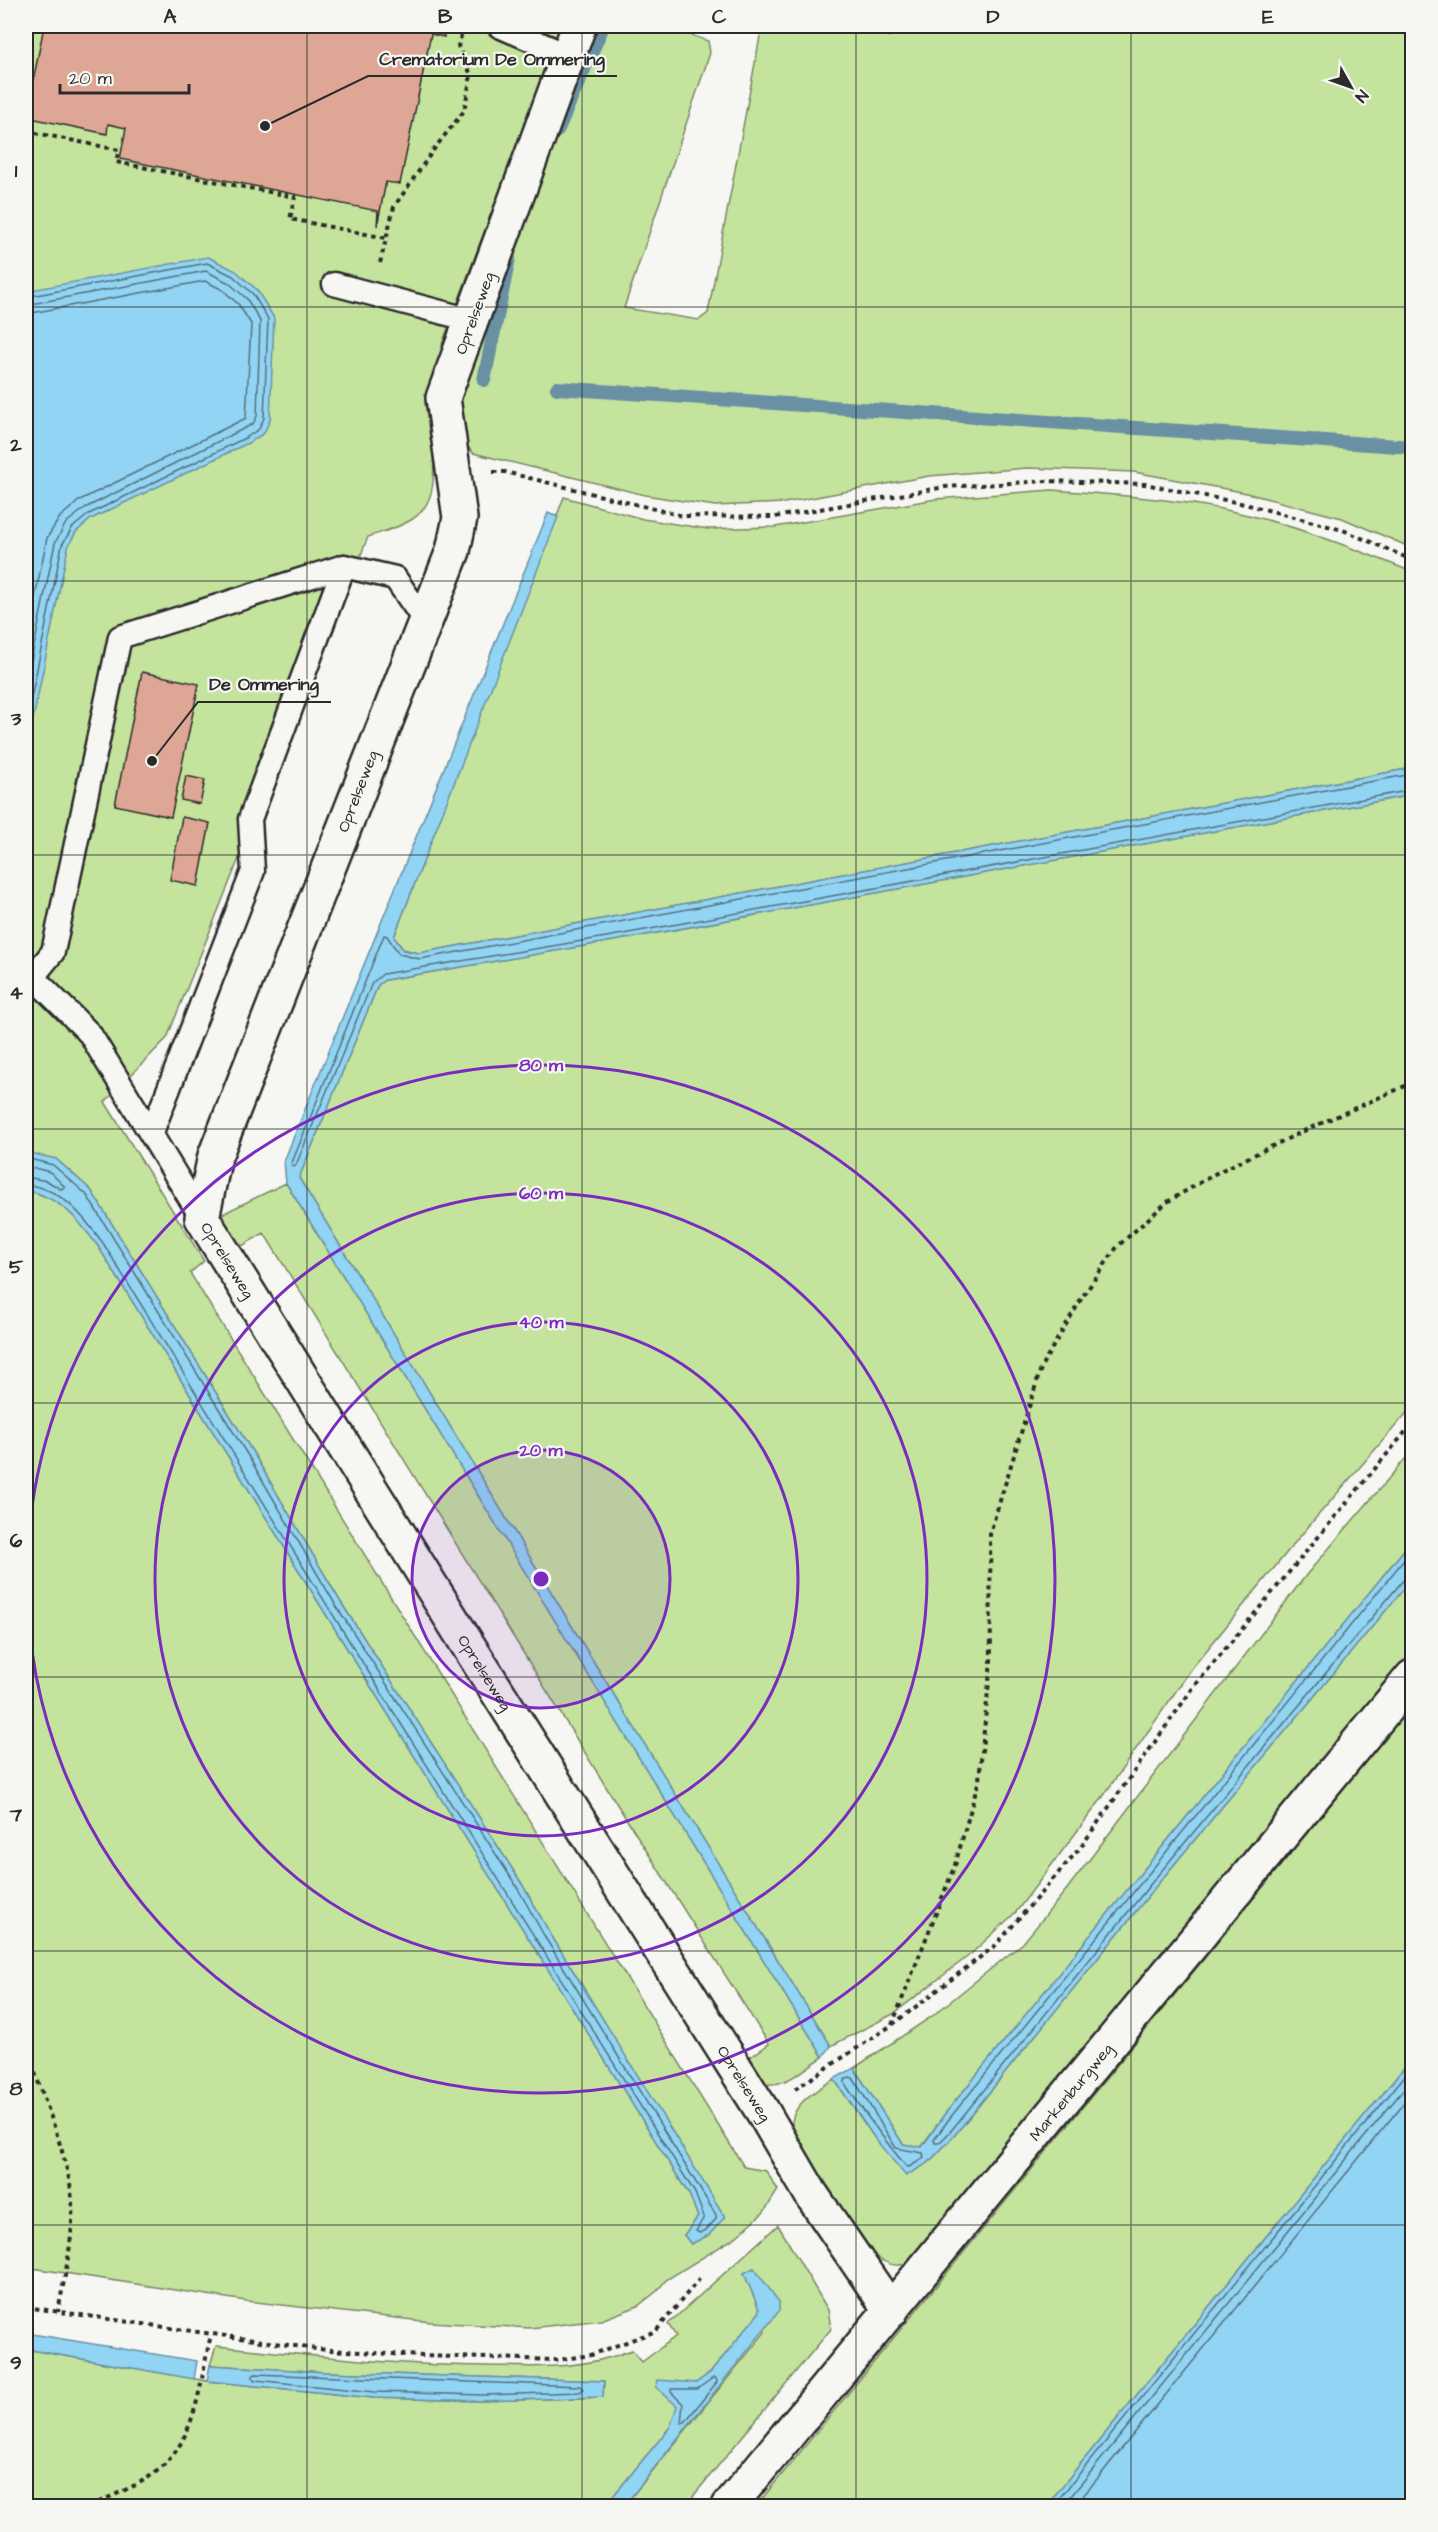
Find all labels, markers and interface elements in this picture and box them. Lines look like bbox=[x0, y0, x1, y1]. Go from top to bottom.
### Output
text: A bbox=[164, 3, 177, 31]
text: B bbox=[438, 3, 453, 31]
text: C bbox=[712, 3, 727, 31]
text: D bbox=[987, 3, 1000, 31]
text: E bbox=[1262, 3, 1274, 31]
callout: Crematorium De Ommering bbox=[368, 40, 617, 76]
text: Crematorium De Ommering bbox=[379, 47, 605, 73]
scale bar bbox=[60, 57, 189, 95]
north arrow bbox=[1321, 57, 1381, 117]
text: 20 m bbox=[69, 66, 112, 91]
text: N bbox=[1350, 85, 1373, 107]
text: 1 bbox=[15, 157, 18, 185]
street label: Oprelseweg bbox=[450, 269, 501, 358]
text: 2 bbox=[9, 431, 22, 459]
callout: De Ommering bbox=[198, 666, 331, 702]
text: De Ommering bbox=[209, 672, 319, 698]
text: 3 bbox=[10, 705, 22, 733]
street label: Oprelseweg bbox=[332, 747, 385, 836]
text: 4 bbox=[9, 979, 23, 1007]
text: 80 m bbox=[519, 1053, 564, 1078]
text: 60 m bbox=[519, 1181, 564, 1206]
street label: Oprelseweg bbox=[195, 1218, 259, 1303]
text: 5 bbox=[9, 1253, 24, 1281]
text: 40 m bbox=[519, 1310, 564, 1335]
text: 20 m bbox=[519, 1438, 563, 1463]
text: 6 bbox=[10, 1527, 23, 1555]
centre of rings bbox=[531, 1569, 551, 1589]
street label: Oprelseweg bbox=[452, 1631, 517, 1716]
text: 7 bbox=[9, 1801, 23, 1829]
street label: Markenburgweg bbox=[1024, 2039, 1119, 2146]
street label: Oprelseweg bbox=[712, 2042, 776, 2126]
text: 8 bbox=[10, 2075, 23, 2103]
text: 9 bbox=[10, 2349, 22, 2377]

